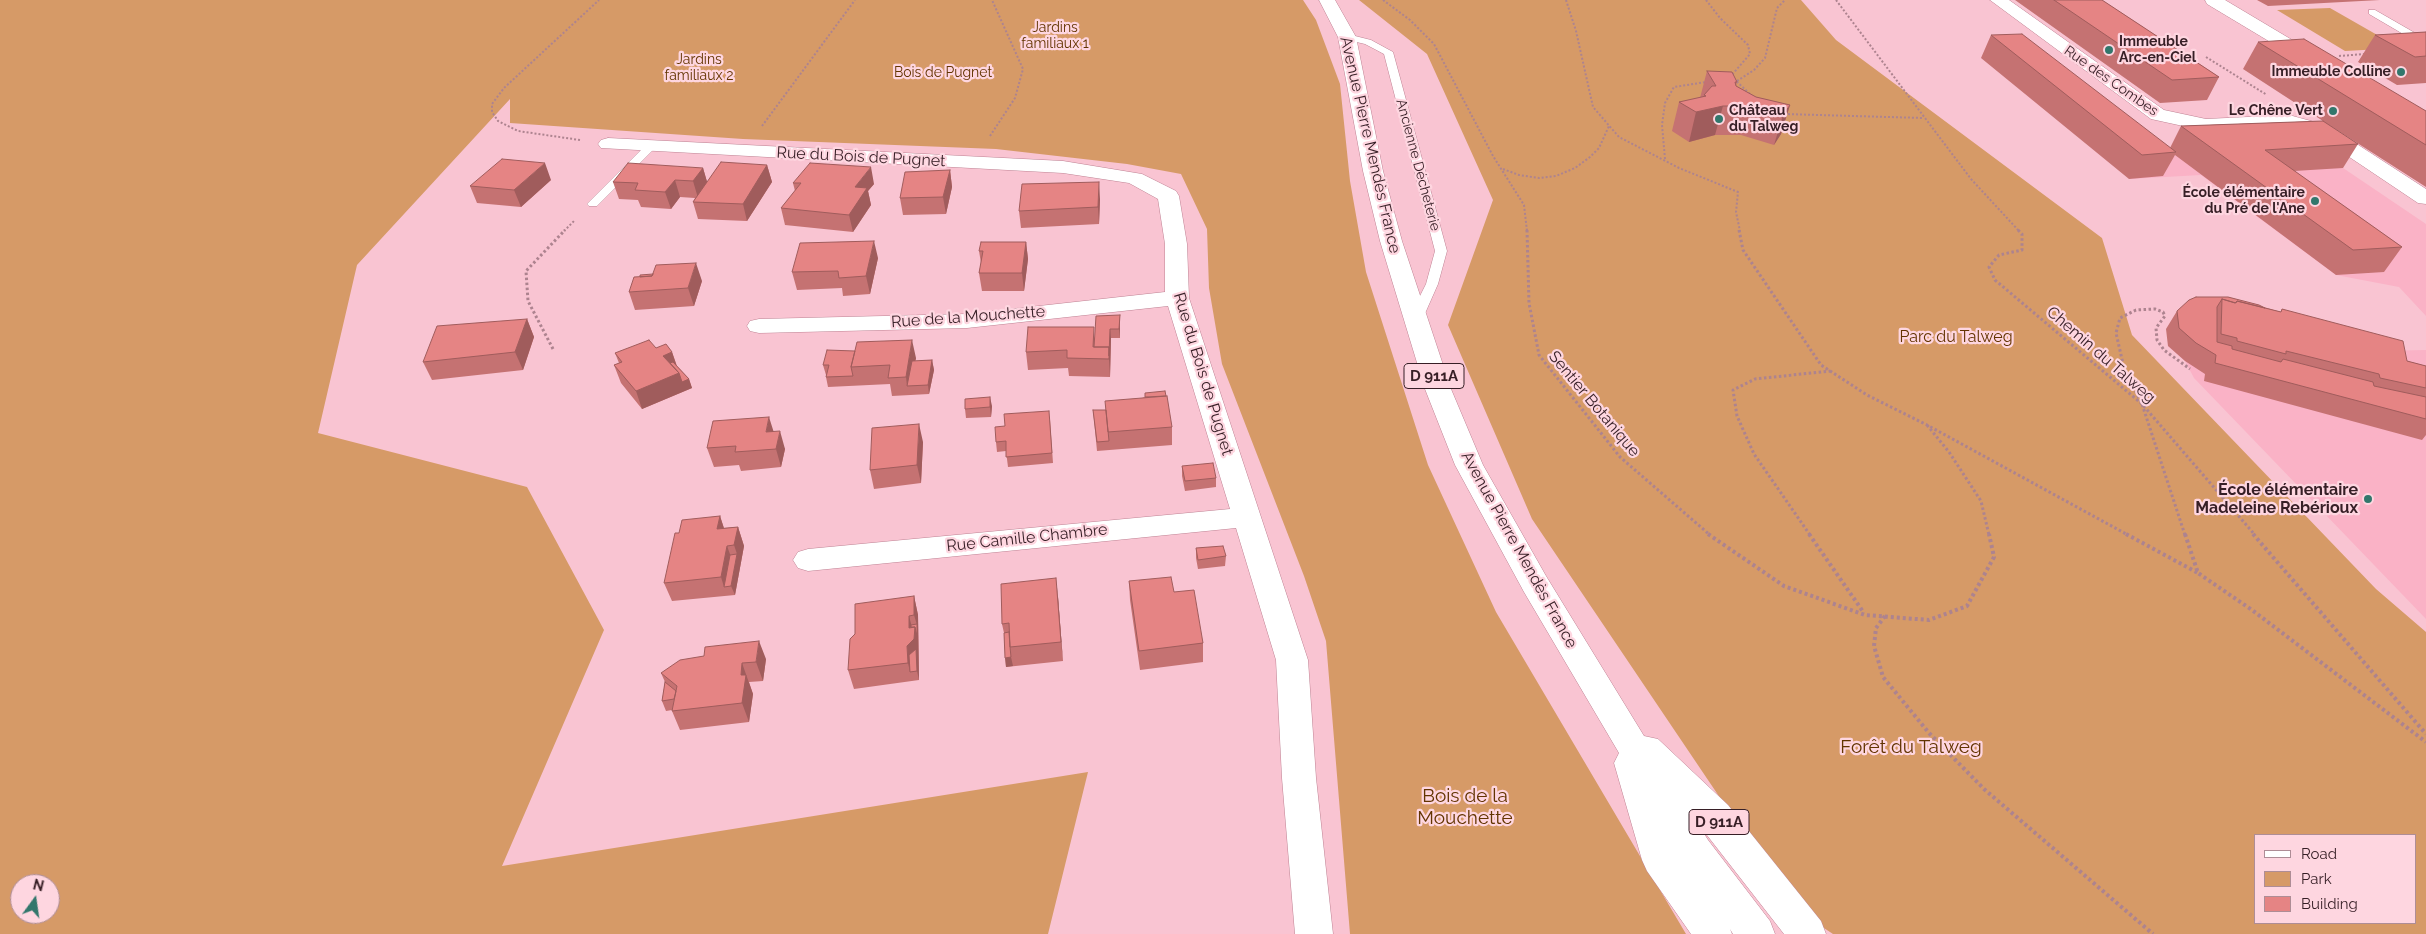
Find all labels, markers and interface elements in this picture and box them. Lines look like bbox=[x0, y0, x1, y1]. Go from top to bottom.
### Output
park label: Jardins familiaux 1 bbox=[1021, 20, 1089, 52]
place label: Immeuble Arc-en-Ciel bbox=[2119, 34, 2196, 66]
street label: Avenue Pierre Mendès France bbox=[1336, 35, 1404, 255]
street label: Rue des Combes bbox=[2061, 42, 2161, 120]
marker: Immeuble Arc-en-Ciel bbox=[2103, 44, 2115, 56]
park label: Jardins familiaux 2 bbox=[665, 52, 733, 84]
place label: Immeuble Colline bbox=[2271, 64, 2391, 80]
park label: Bois de Pugnet bbox=[894, 65, 992, 81]
marker: Immeuble Colline bbox=[2395, 66, 2407, 78]
street label: Ancienne Décheterie bbox=[1392, 97, 1444, 233]
place label: Château du Talweg bbox=[1729, 103, 1798, 136]
place label: Le Chêne Vert bbox=[2229, 103, 2323, 119]
marker: Le Chêne Vert bbox=[2327, 105, 2339, 117]
marker: Château du Talweg bbox=[1713, 113, 1725, 125]
street label: Rue du Bois de Pugnet bbox=[776, 143, 946, 171]
place label: École élémentaire du Pré de l'Ane bbox=[2182, 185, 2305, 218]
marker: École élémentaire du Pré de l'Ane bbox=[2309, 195, 2321, 207]
street label: Rue du Bois de Pugnet bbox=[1169, 290, 1237, 458]
street label: Rue de la Mouchette bbox=[890, 302, 1046, 332]
street label: Chemin du Talweg bbox=[2043, 303, 2159, 407]
park label: Parc du Talweg bbox=[1899, 327, 2013, 347]
street label: Sentier Botanique bbox=[1544, 347, 1644, 461]
road number: D 911A bbox=[1404, 364, 1464, 388]
street label: Avenue Pierre Mendès France bbox=[1457, 448, 1581, 652]
place label: École élémentaire Madeleine Rebérioux bbox=[2195, 480, 2358, 518]
marker: École élémentaire Madeleine Rebérioux bbox=[2362, 493, 2374, 505]
street label: Rue Camille Chambre bbox=[946, 520, 1108, 556]
park label: Forêt du Talweg bbox=[1840, 736, 1982, 758]
park label: Bois de la Mouchette bbox=[1417, 785, 1513, 829]
road number: D 911A bbox=[1689, 810, 1749, 834]
legend bbox=[2254, 834, 2416, 924]
text: Road bbox=[2301, 845, 2337, 863]
text: Park bbox=[2301, 870, 2332, 888]
north arrow bbox=[10, 874, 60, 924]
text: N bbox=[31, 876, 46, 894]
text: Building bbox=[2301, 895, 2358, 913]

